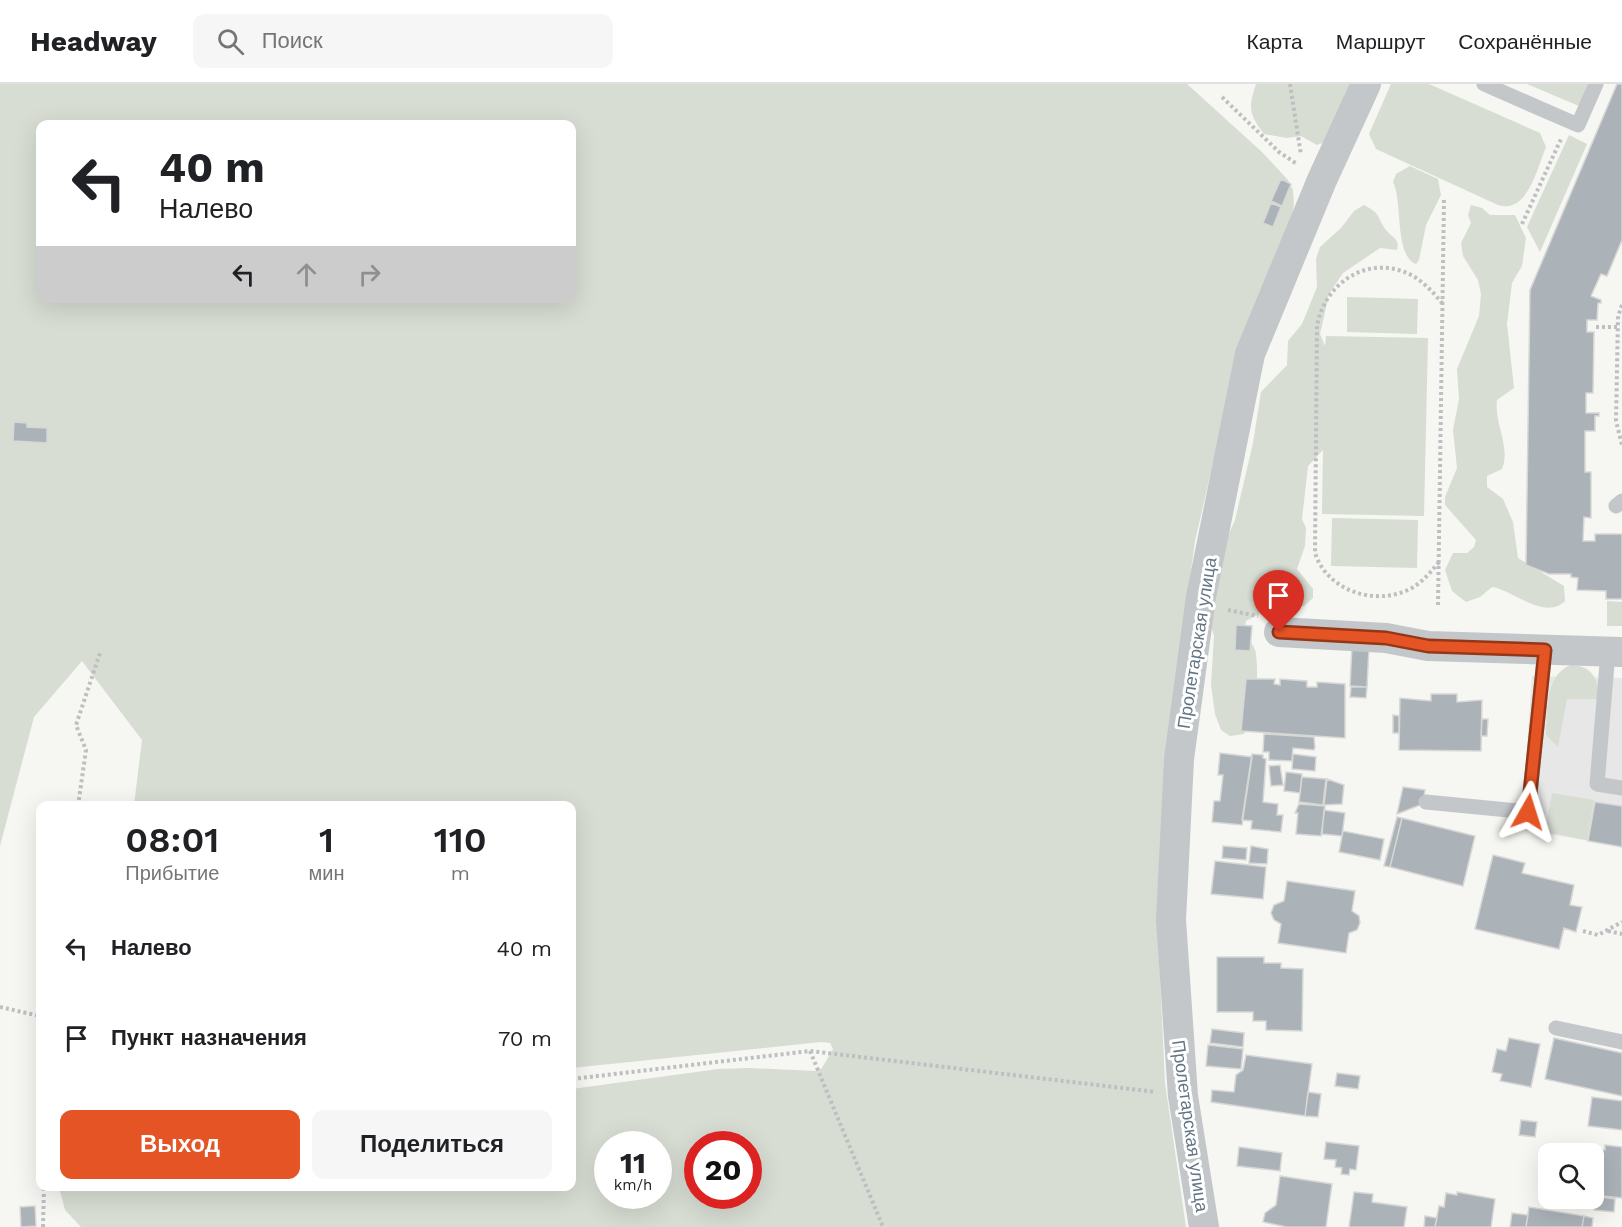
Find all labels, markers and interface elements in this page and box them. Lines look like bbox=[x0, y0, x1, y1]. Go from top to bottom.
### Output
search box bbox=[193, 14, 613, 68]
text: Headway bbox=[30, 25, 157, 58]
icon: search bbox=[214, 25, 247, 58]
text: Поиск bbox=[262, 28, 323, 53]
text: Карта bbox=[1247, 29, 1303, 54]
text: Маршрут bbox=[1336, 29, 1425, 54]
text: Сохранённые bbox=[1458, 29, 1592, 54]
text: 40 m bbox=[159, 143, 265, 192]
icon: left bbox=[60, 144, 138, 222]
text: Налево bbox=[159, 193, 253, 225]
icon: left bbox=[227, 258, 260, 291]
icon: ahead bbox=[290, 258, 323, 291]
icon: right bbox=[353, 258, 386, 291]
street label: Пролетарская улица bbox=[1173, 555, 1221, 730]
pin bbox=[1253, 570, 1304, 632]
icon: arrive bbox=[1262, 579, 1295, 612]
position arrow bbox=[1496, 780, 1560, 844]
text: 08:01 bbox=[125, 819, 219, 861]
text: 1 bbox=[319, 819, 334, 861]
text: 110 bbox=[434, 819, 487, 861]
text: Прибытие bbox=[125, 861, 219, 885]
text: мин bbox=[309, 861, 345, 885]
text: m bbox=[451, 861, 470, 885]
icon: left bbox=[60, 932, 93, 965]
text: Налево bbox=[111, 935, 192, 960]
text: 40 m bbox=[496, 936, 552, 961]
icon: arrive bbox=[60, 1022, 93, 1055]
text: Пункт назначения bbox=[111, 1025, 307, 1050]
text: 70 m bbox=[498, 1026, 552, 1051]
street label: Пролетарская улица bbox=[1168, 1039, 1213, 1214]
button: Выход bbox=[60, 1110, 300, 1179]
button: Поделиться bbox=[312, 1110, 552, 1179]
speed limit sign: 20 bbox=[684, 1131, 762, 1209]
map controls bbox=[1538, 1143, 1604, 1209]
button: search bbox=[1538, 1143, 1604, 1209]
text: 11 bbox=[620, 1145, 646, 1180]
text: km/h bbox=[614, 1176, 652, 1194]

